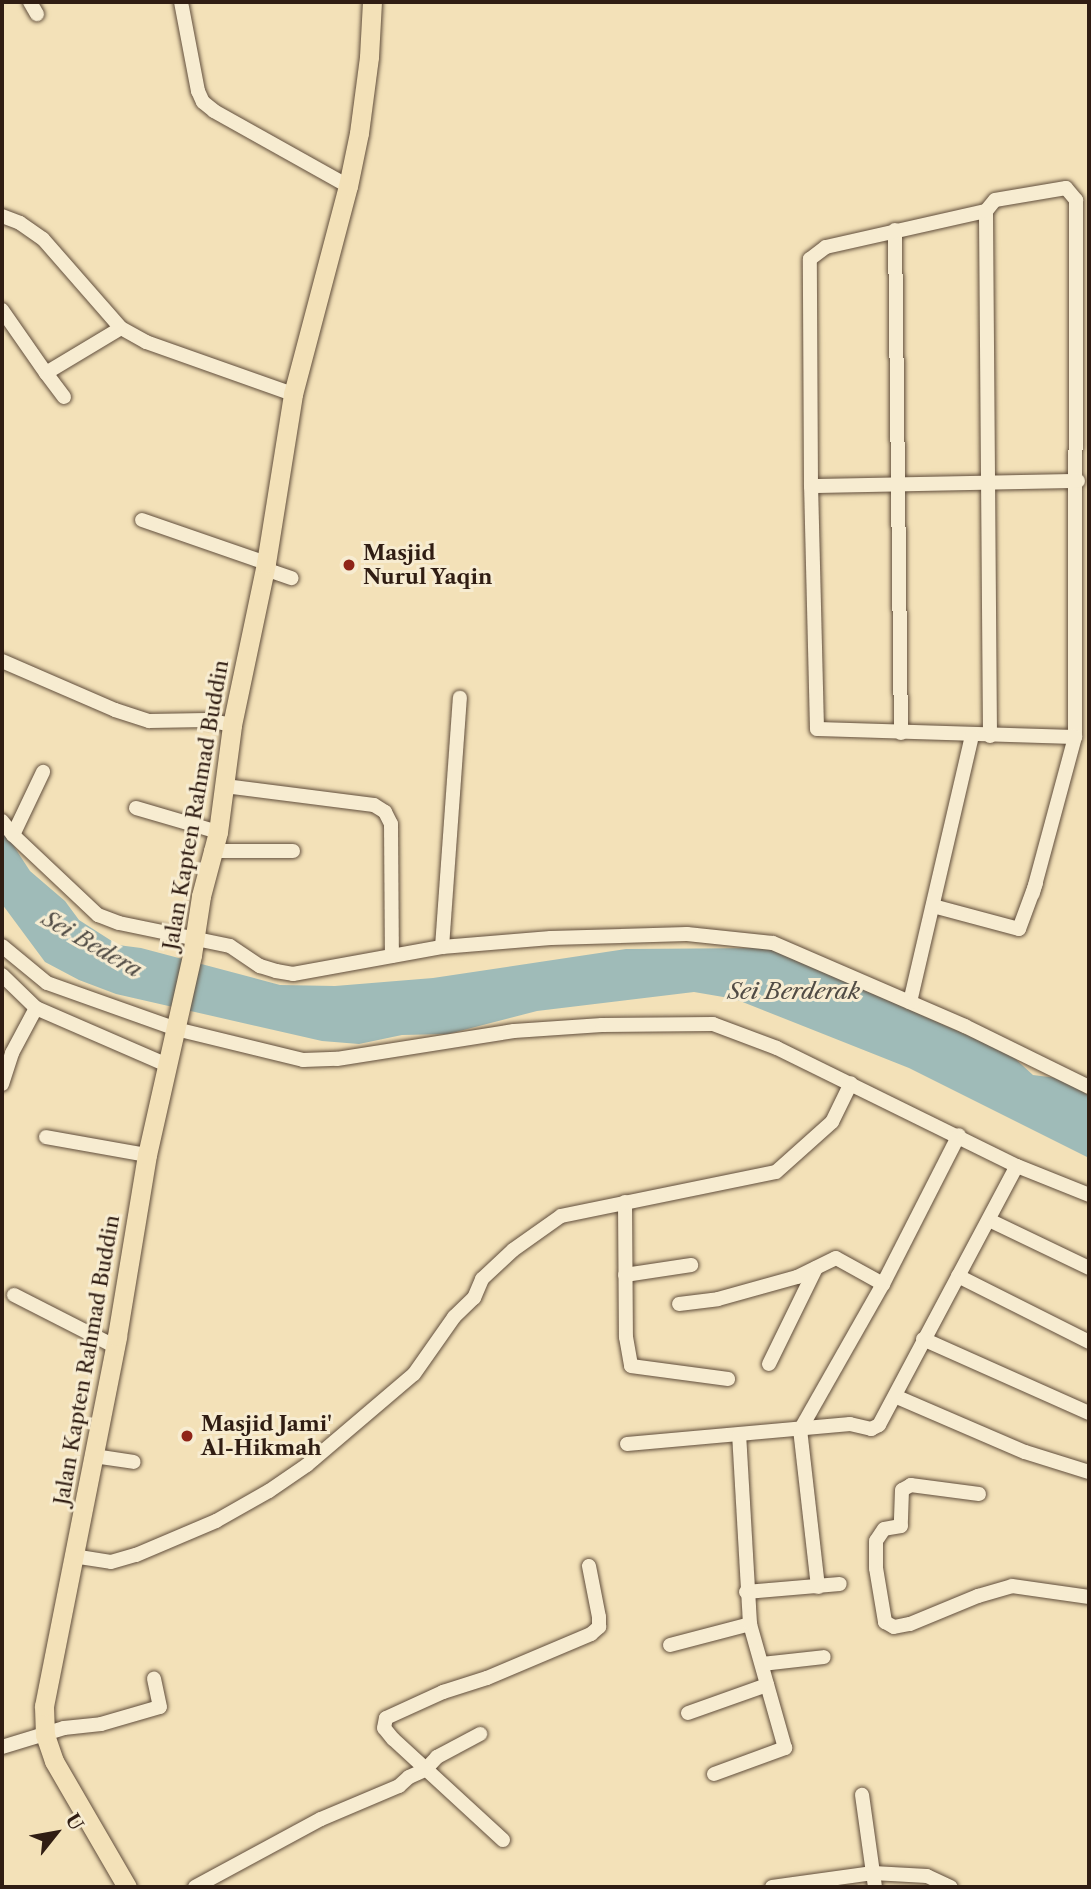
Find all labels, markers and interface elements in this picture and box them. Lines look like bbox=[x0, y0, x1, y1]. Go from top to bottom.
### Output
place label: Masjid Nurul Yaqin bbox=[363, 540, 493, 590]
marker: Masjid Nurul Yaqin bbox=[341, 557, 357, 573]
street label: Jalan Kapten Rahmad Buddin bbox=[158, 658, 234, 952]
water label: Sei Bedera bbox=[37, 905, 147, 983]
water label: Sei Berderak bbox=[728, 977, 860, 1005]
street label: Jalan Kapten Rahmad Buddin bbox=[49, 1213, 125, 1507]
place label: Masjid Jami' Al-Hikmah bbox=[201, 1411, 332, 1461]
marker: Masjid Jami' Al-Hikmah bbox=[179, 1428, 195, 1444]
north arrow bbox=[21, 1798, 91, 1868]
text: U bbox=[61, 1809, 88, 1834]

